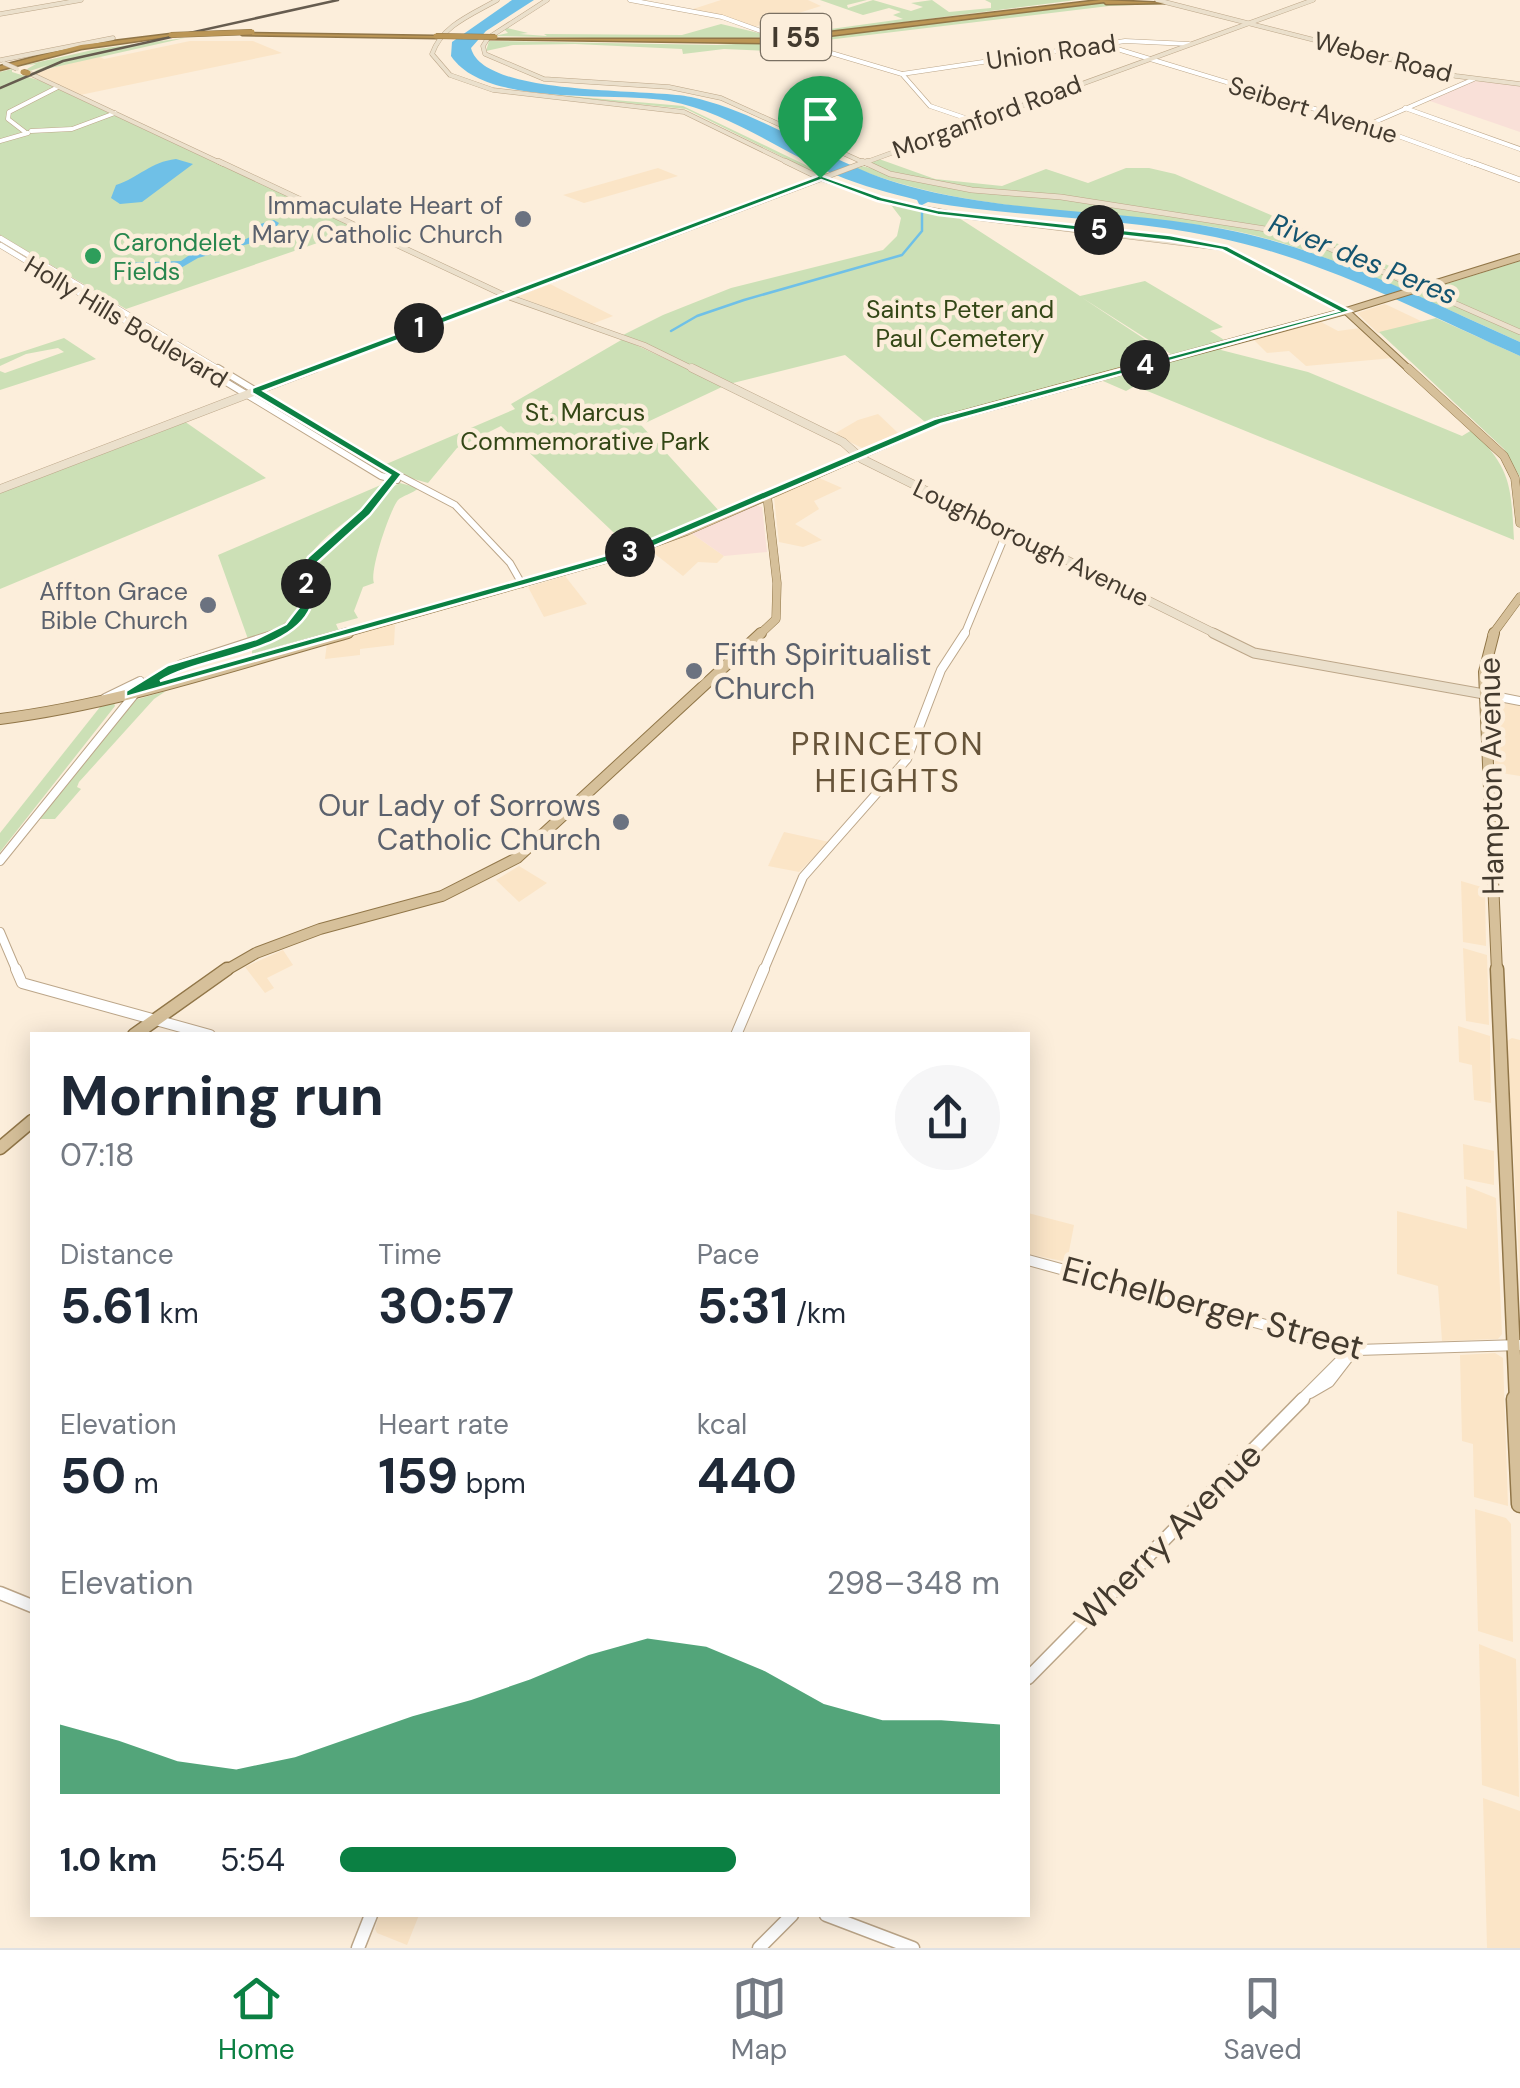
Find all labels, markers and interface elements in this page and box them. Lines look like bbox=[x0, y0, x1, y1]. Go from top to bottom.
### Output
road number: I 55 bbox=[761, 14, 831, 60]
street label: Weber Road bbox=[1311, 24, 1455, 90]
street label: Union Road bbox=[984, 27, 1118, 77]
street label: Morganford Road bbox=[888, 67, 1086, 167]
street label: Seibert Avenue bbox=[1224, 69, 1402, 151]
pin bbox=[778, 76, 863, 179]
icon: arrive bbox=[793, 91, 848, 146]
place label: Immaculate Heart of Mary Catholic Church bbox=[252, 189, 503, 251]
water label: River des Peres bbox=[1264, 204, 1462, 314]
pin: 5 bbox=[1074, 205, 1124, 255]
marker: Immaculate Heart of Mary Catholic Church bbox=[512, 208, 534, 230]
text: 5 bbox=[1090, 211, 1108, 248]
place label: Carondelet Fields bbox=[113, 226, 242, 288]
marker: Carondelet Fields bbox=[82, 245, 104, 267]
street label: Holly Hills Boulevard bbox=[18, 248, 234, 396]
park label: Saints Peter and Paul Cemetery bbox=[866, 293, 1054, 355]
pin: 1 bbox=[394, 303, 444, 353]
text: 1 bbox=[414, 309, 424, 346]
pin: 4 bbox=[1120, 340, 1170, 390]
text: 4 bbox=[1136, 346, 1154, 383]
park label: St. Marcus Commemorative Park bbox=[460, 396, 710, 458]
street label: Loughborough Avenue bbox=[908, 472, 1154, 614]
pin: 3 bbox=[605, 527, 655, 577]
text: 3 bbox=[622, 533, 638, 570]
pin: 2 bbox=[281, 559, 331, 609]
text: 2 bbox=[298, 565, 314, 602]
place label: Affton Grace Bible Church bbox=[39, 575, 188, 637]
marker: Affton Grace Bible Church bbox=[197, 594, 219, 616]
place label: Fifth Spiritualist Church bbox=[714, 635, 931, 708]
street label: Hampton Avenue bbox=[1469, 657, 1513, 895]
marker: Fifth Spiritualist Church bbox=[683, 660, 705, 682]
district label: PRINCETON HEIGHTS bbox=[791, 723, 985, 802]
place label: Our Lady of Sorrows Catholic Church bbox=[318, 786, 601, 859]
marker: Our Lady of Sorrows Catholic Church bbox=[610, 811, 632, 833]
text: Morning run bbox=[60, 1060, 384, 1132]
button: share bbox=[895, 1065, 1000, 1170]
text: 07:18 bbox=[60, 1134, 134, 1176]
text: Distance bbox=[60, 1236, 174, 1273]
text: Time bbox=[378, 1236, 442, 1273]
text: Pace bbox=[697, 1236, 759, 1273]
street label: Eichelberger Street bbox=[1057, 1246, 1369, 1370]
text: 5.61 bbox=[60, 1273, 152, 1339]
text: 30:57 bbox=[378, 1273, 514, 1339]
text: 5:31 bbox=[697, 1273, 788, 1339]
text: km bbox=[152, 1295, 199, 1332]
text: /km bbox=[788, 1295, 846, 1332]
text: Elevation bbox=[60, 1406, 177, 1443]
text: Heart rate bbox=[378, 1406, 509, 1443]
text: kcal bbox=[697, 1406, 747, 1443]
street label: Wherry Avenue bbox=[1064, 1432, 1272, 1640]
text: 50 bbox=[60, 1443, 126, 1509]
text: 159 bbox=[378, 1443, 458, 1509]
text: 440 bbox=[697, 1443, 797, 1509]
text: m bbox=[126, 1465, 159, 1502]
text: bpm bbox=[458, 1465, 526, 1502]
text: Elevation bbox=[60, 1562, 193, 1604]
text: 298–348 m bbox=[827, 1562, 1000, 1604]
text: 1.0 km bbox=[60, 1839, 157, 1881]
text: 5:54 bbox=[220, 1839, 285, 1881]
tab: Home bbox=[218, 1971, 295, 2068]
tab: Map bbox=[731, 1971, 787, 2068]
tab: Saved bbox=[1223, 1971, 1302, 2068]

